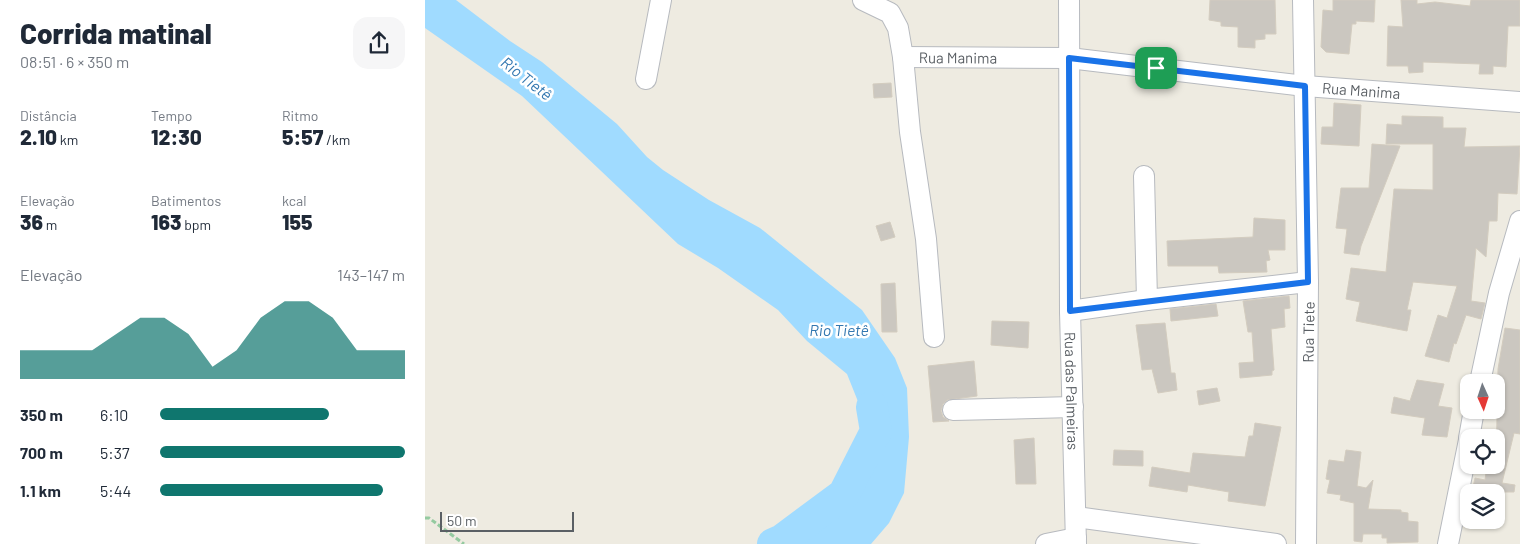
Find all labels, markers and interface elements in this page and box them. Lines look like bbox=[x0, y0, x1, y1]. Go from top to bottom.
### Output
text: Corrida matinal bbox=[20, 16, 212, 50]
button: share bbox=[353, 17, 405, 69]
pin bbox=[1135, 47, 1177, 89]
street label: Rua Manima bbox=[919, 48, 997, 67]
text: 08:51 · 6 × 350 m bbox=[20, 52, 129, 71]
water label: Rio Tietê bbox=[498, 52, 556, 104]
icon: arrive bbox=[1142, 54, 1170, 82]
street label: Rua Manima bbox=[1321, 78, 1401, 102]
text: Distância bbox=[20, 107, 77, 124]
text: Tempo bbox=[151, 107, 192, 124]
text: Ritmo bbox=[282, 107, 318, 124]
text: 2.10 bbox=[20, 124, 57, 149]
text: 12:30 bbox=[151, 124, 202, 149]
text: 5:57 bbox=[282, 124, 323, 149]
text: km bbox=[57, 131, 78, 148]
text: /km bbox=[323, 131, 350, 148]
text: Elevação bbox=[20, 192, 75, 209]
text: Batimentos bbox=[151, 192, 221, 209]
text: kcal bbox=[282, 192, 306, 209]
text: 36 bbox=[20, 209, 43, 234]
text: 163 bbox=[151, 209, 181, 234]
text: 155 bbox=[282, 209, 312, 234]
text: m bbox=[43, 216, 57, 233]
text: bpm bbox=[181, 216, 211, 233]
text: Elevação bbox=[20, 265, 82, 284]
text: 143–147 m bbox=[337, 265, 405, 284]
street label: Rua Tiete bbox=[1298, 301, 1318, 363]
water label: Rio Tietê bbox=[809, 320, 869, 339]
street label: Rua das Palmeiras bbox=[1062, 332, 1083, 450]
north arrow bbox=[1460, 374, 1505, 419]
map controls bbox=[1460, 374, 1505, 529]
text: 350 m bbox=[20, 405, 63, 424]
text: 6:10 bbox=[100, 405, 128, 424]
button: locate bbox=[1460, 429, 1505, 474]
text: 700 m bbox=[20, 443, 63, 462]
text: 5:37 bbox=[100, 443, 129, 462]
text: 1.1 km bbox=[20, 481, 61, 500]
text: 5:44 bbox=[100, 481, 131, 500]
button: layers bbox=[1460, 484, 1505, 529]
scale bar bbox=[440, 509, 574, 532]
text: 50 m bbox=[447, 512, 476, 529]

